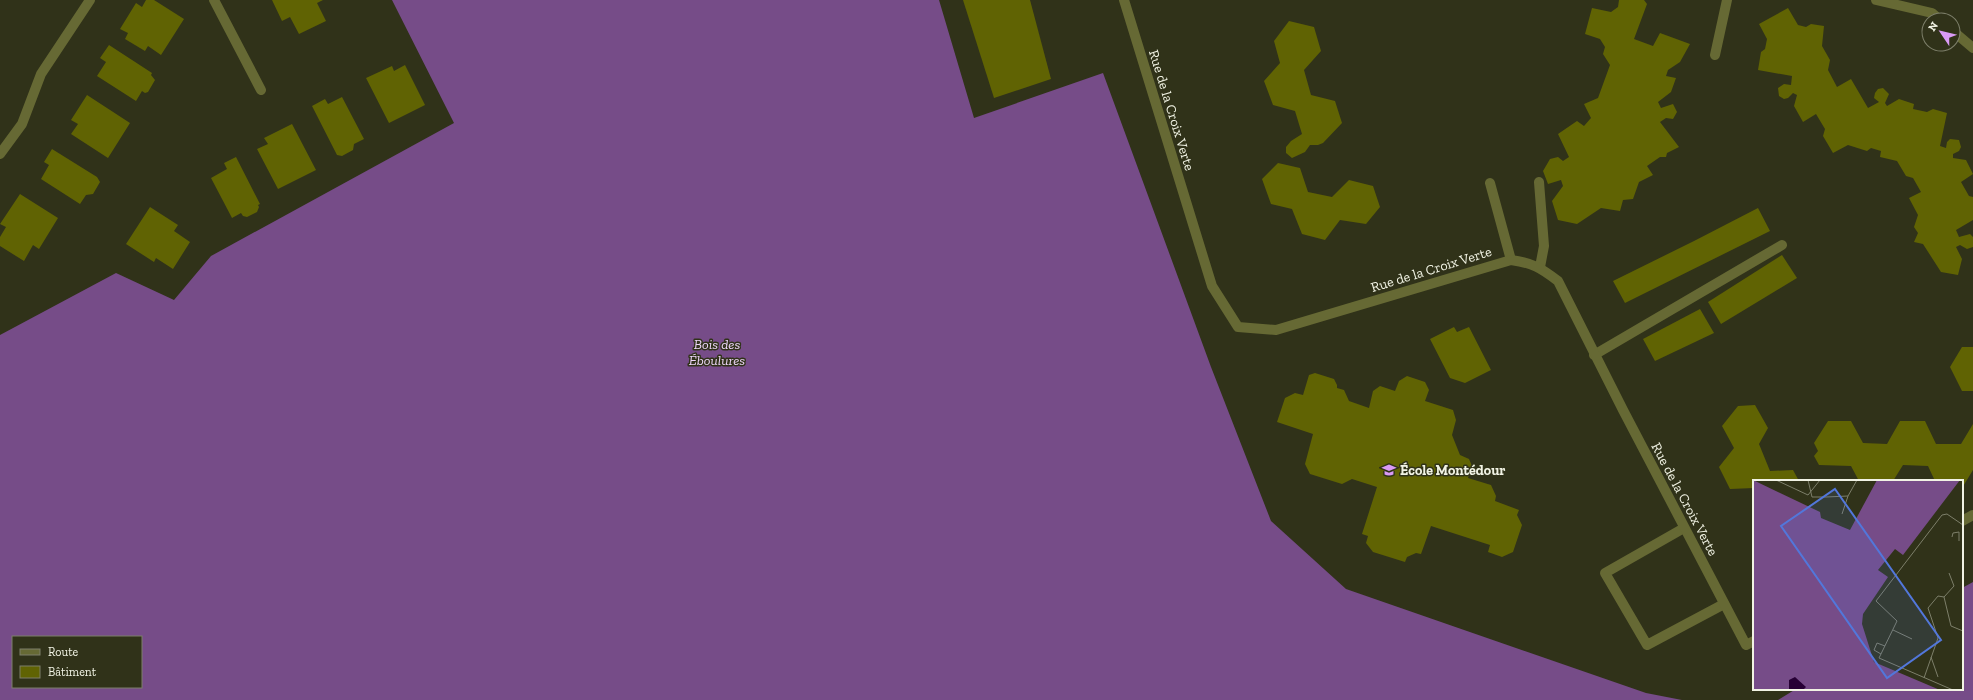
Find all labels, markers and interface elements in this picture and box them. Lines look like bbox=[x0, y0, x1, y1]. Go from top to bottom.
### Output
north arrow bbox=[1921, 12, 1961, 52]
text: N bbox=[1925, 19, 1941, 34]
street label: Rue de la Croix Verte bbox=[1145, 48, 1198, 173]
street label: Rue de la Croix Verte bbox=[1369, 243, 1494, 296]
park label: Bois des Éboulures bbox=[689, 336, 745, 369]
street label: Rue de la Croix Verte bbox=[1648, 440, 1722, 559]
school or university icon: École Montédour bbox=[1381, 462, 1397, 478]
place label: École Montédour bbox=[1400, 462, 1506, 479]
inset map bbox=[1753, 480, 1963, 690]
legend bbox=[12, 636, 142, 688]
text: Route bbox=[48, 645, 79, 659]
text: Bâtiment bbox=[48, 665, 97, 679]

